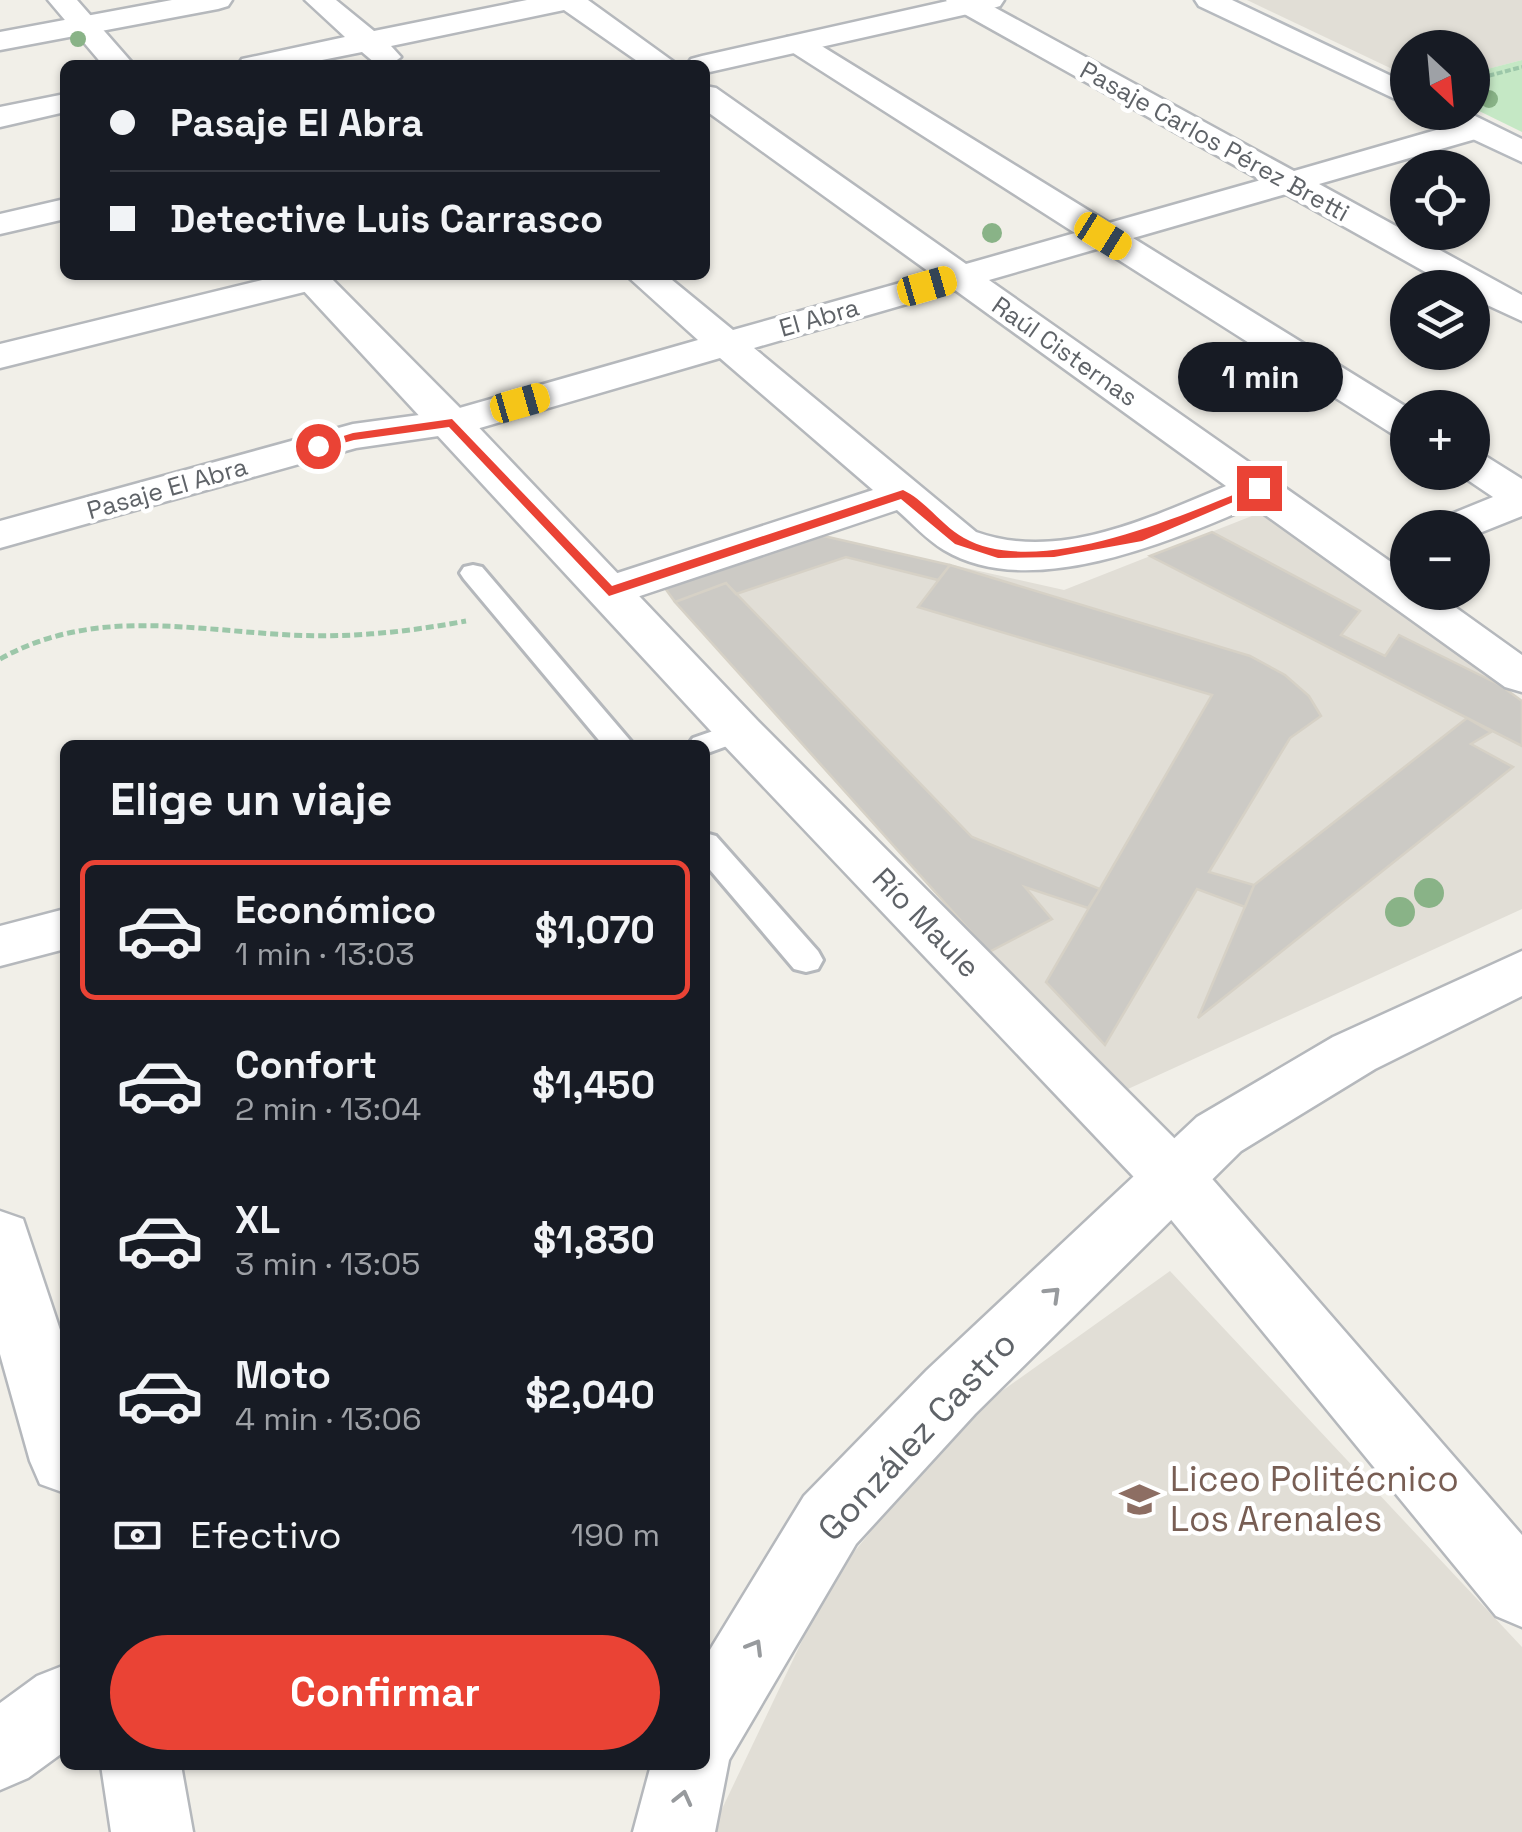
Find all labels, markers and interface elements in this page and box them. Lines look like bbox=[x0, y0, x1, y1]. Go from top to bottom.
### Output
north arrow bbox=[1390, 30, 1490, 130]
map controls bbox=[1390, 30, 1490, 610]
street label: Pasaje Carlos Pérez Bretti bbox=[1075, 54, 1355, 228]
text: Pasaje El Abra bbox=[170, 99, 423, 147]
button: locate bbox=[1390, 150, 1490, 250]
text: Detective Luis Carrasco bbox=[170, 195, 603, 243]
car bbox=[1070, 207, 1136, 265]
car bbox=[894, 263, 960, 309]
button: layers bbox=[1390, 270, 1490, 370]
street label: Raúl Cisternas bbox=[986, 289, 1144, 413]
street label: El Abra bbox=[775, 290, 863, 344]
callout: 1 min bbox=[1176, 343, 1342, 413]
text: 1 min bbox=[1221, 357, 1300, 397]
car bbox=[487, 380, 553, 426]
button: + bbox=[1390, 390, 1490, 490]
route start bbox=[296, 424, 341, 469]
street label: Pasaje El Abra bbox=[83, 450, 251, 526]
route end bbox=[1237, 466, 1282, 511]
button: − bbox=[1390, 510, 1490, 610]
text: Elige un viaje bbox=[110, 771, 393, 828]
street label: Río Maule bbox=[864, 859, 989, 986]
icon: car bbox=[115, 885, 205, 975]
text: Económico bbox=[235, 886, 436, 934]
text: $1,070 bbox=[535, 906, 655, 954]
text: 1 min · 13:03 bbox=[235, 934, 415, 974]
icon: car bbox=[115, 1040, 205, 1130]
text: Confort bbox=[235, 1041, 377, 1089]
text: $1,450 bbox=[532, 1061, 655, 1109]
text: 2 min · 13:04 bbox=[235, 1089, 421, 1129]
icon: car bbox=[115, 1195, 205, 1285]
text: XL bbox=[235, 1196, 280, 1244]
text: $1,830 bbox=[533, 1216, 655, 1264]
text: 3 min · 13:05 bbox=[235, 1244, 420, 1284]
one-way arrow bbox=[1042, 1288, 1060, 1306]
street label: González Castro bbox=[808, 1322, 1026, 1550]
icon: car bbox=[115, 1350, 205, 1440]
text: Moto bbox=[235, 1351, 331, 1399]
text: $2,040 bbox=[525, 1371, 655, 1419]
text: 4 min · 13:06 bbox=[235, 1399, 422, 1439]
place label: Liceo Politécnico Los Arenales bbox=[1170, 1457, 1459, 1541]
school or university icon: Liceo Politécnico Los Arenales bbox=[1119, 1478, 1161, 1520]
icon: cash bbox=[110, 1508, 165, 1563]
text: Efectivo bbox=[190, 1511, 342, 1559]
text: 190 m bbox=[571, 1515, 660, 1555]
button: Confirmar bbox=[110, 1635, 660, 1750]
one-way arrow bbox=[743, 1640, 762, 1658]
one-way arrow bbox=[671, 1790, 692, 1807]

